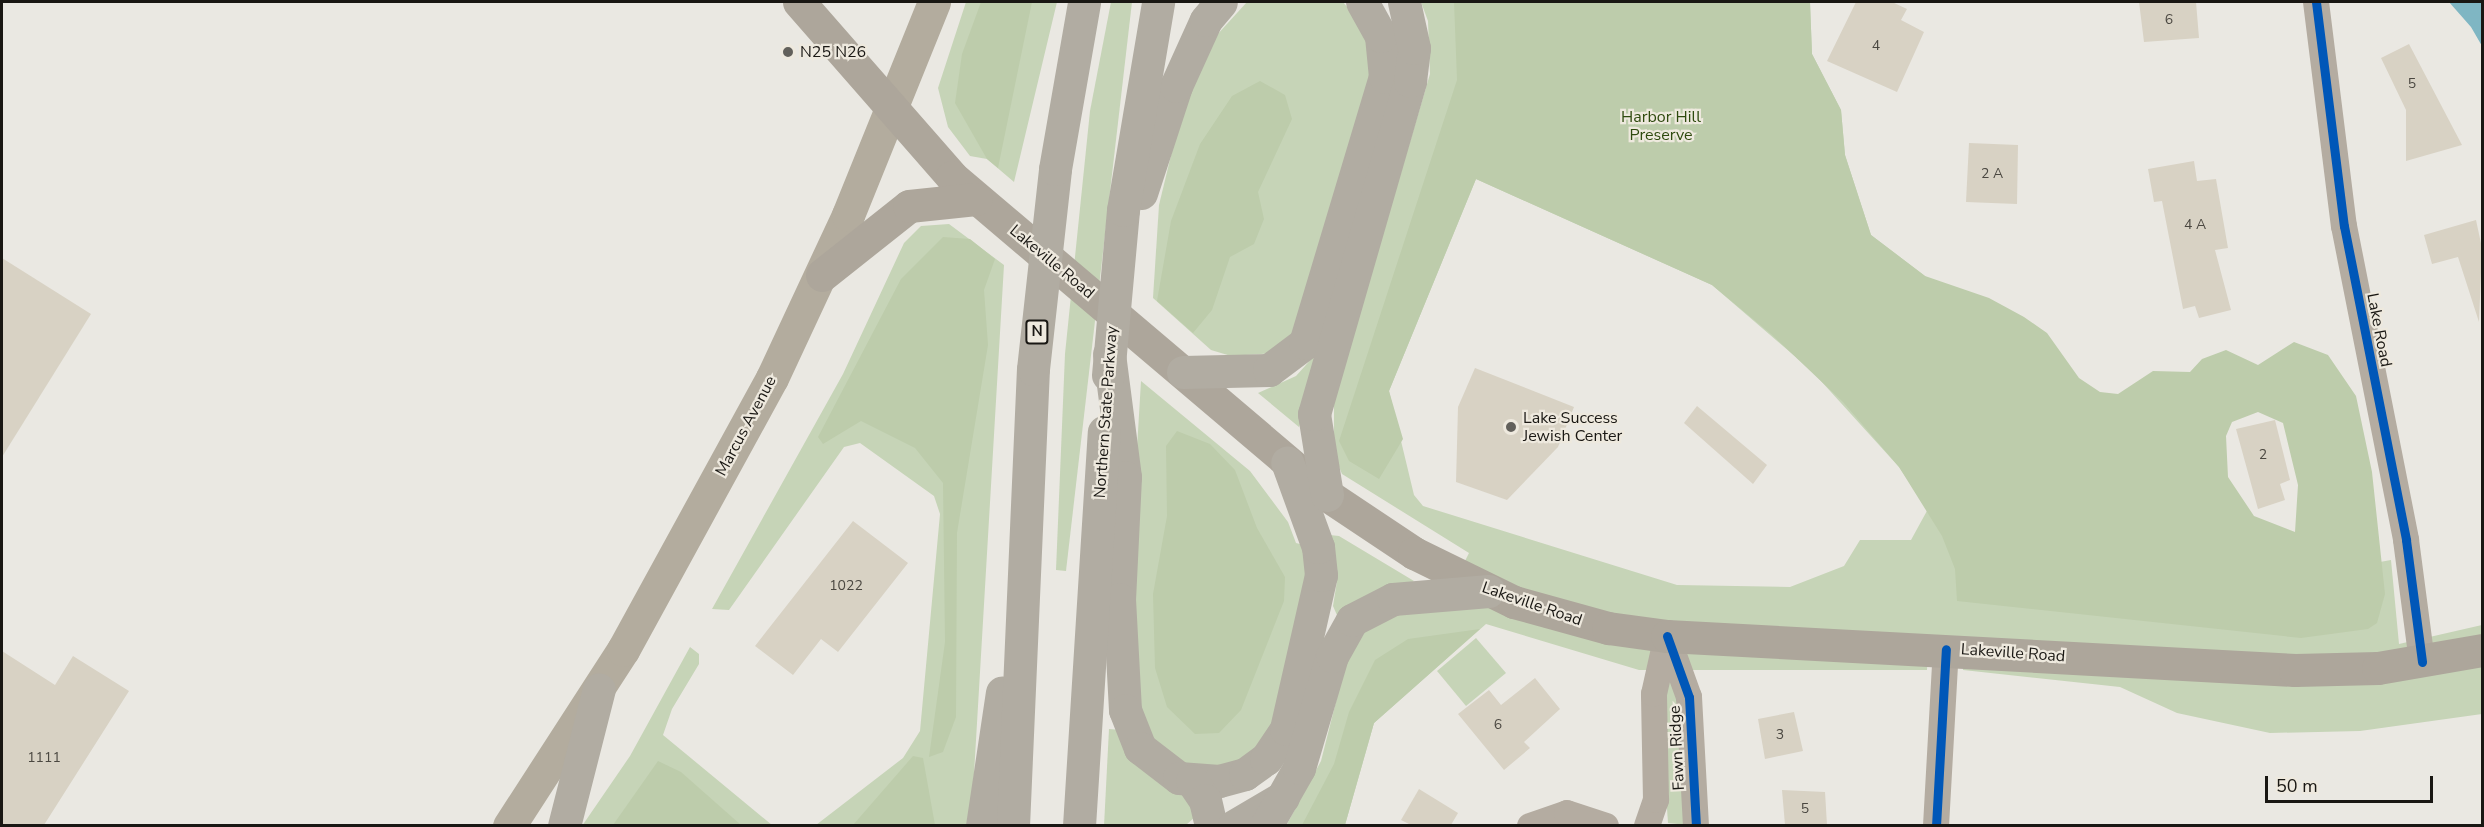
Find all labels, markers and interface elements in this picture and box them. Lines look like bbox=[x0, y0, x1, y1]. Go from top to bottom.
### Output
house number: 6 bbox=[2165, 12, 2173, 28]
house number: 4 bbox=[1872, 38, 1880, 54]
place label: N25 N26 bbox=[800, 42, 866, 62]
marker: N25 N26 bbox=[781, 45, 795, 59]
house number: 5 bbox=[2408, 76, 2416, 92]
park label: Harbor Hill Preserve bbox=[1621, 107, 1701, 145]
house number: 2 A bbox=[1981, 166, 2003, 182]
house number: 4 A bbox=[2184, 217, 2206, 233]
street label: Lakeville Road bbox=[1006, 221, 1098, 303]
street label: Lake Road bbox=[2362, 291, 2396, 369]
road number: N bbox=[1025, 320, 1049, 344]
street label: Northern State Parkway bbox=[1090, 325, 1122, 499]
street label: Marcus Avenue bbox=[712, 373, 780, 479]
place label: Lake Success Jewish Center bbox=[1523, 408, 1622, 446]
marker: Lake Success Jewish Center bbox=[1504, 420, 1518, 434]
house number: 2 bbox=[2259, 447, 2267, 463]
house number: 1022 bbox=[829, 578, 863, 594]
street label: Lakeville Road bbox=[1479, 578, 1585, 630]
street label: Lakeville Road bbox=[1960, 640, 2066, 666]
street label: Fawn Ridge bbox=[1665, 705, 1689, 791]
house number: 6 bbox=[1494, 717, 1502, 733]
house number: 3 bbox=[1776, 727, 1784, 743]
house number: 1111 bbox=[27, 750, 61, 766]
scale bar bbox=[2268, 764, 2436, 802]
text: 50 m bbox=[2276, 774, 2318, 798]
house number: 5 bbox=[1801, 801, 1809, 817]

